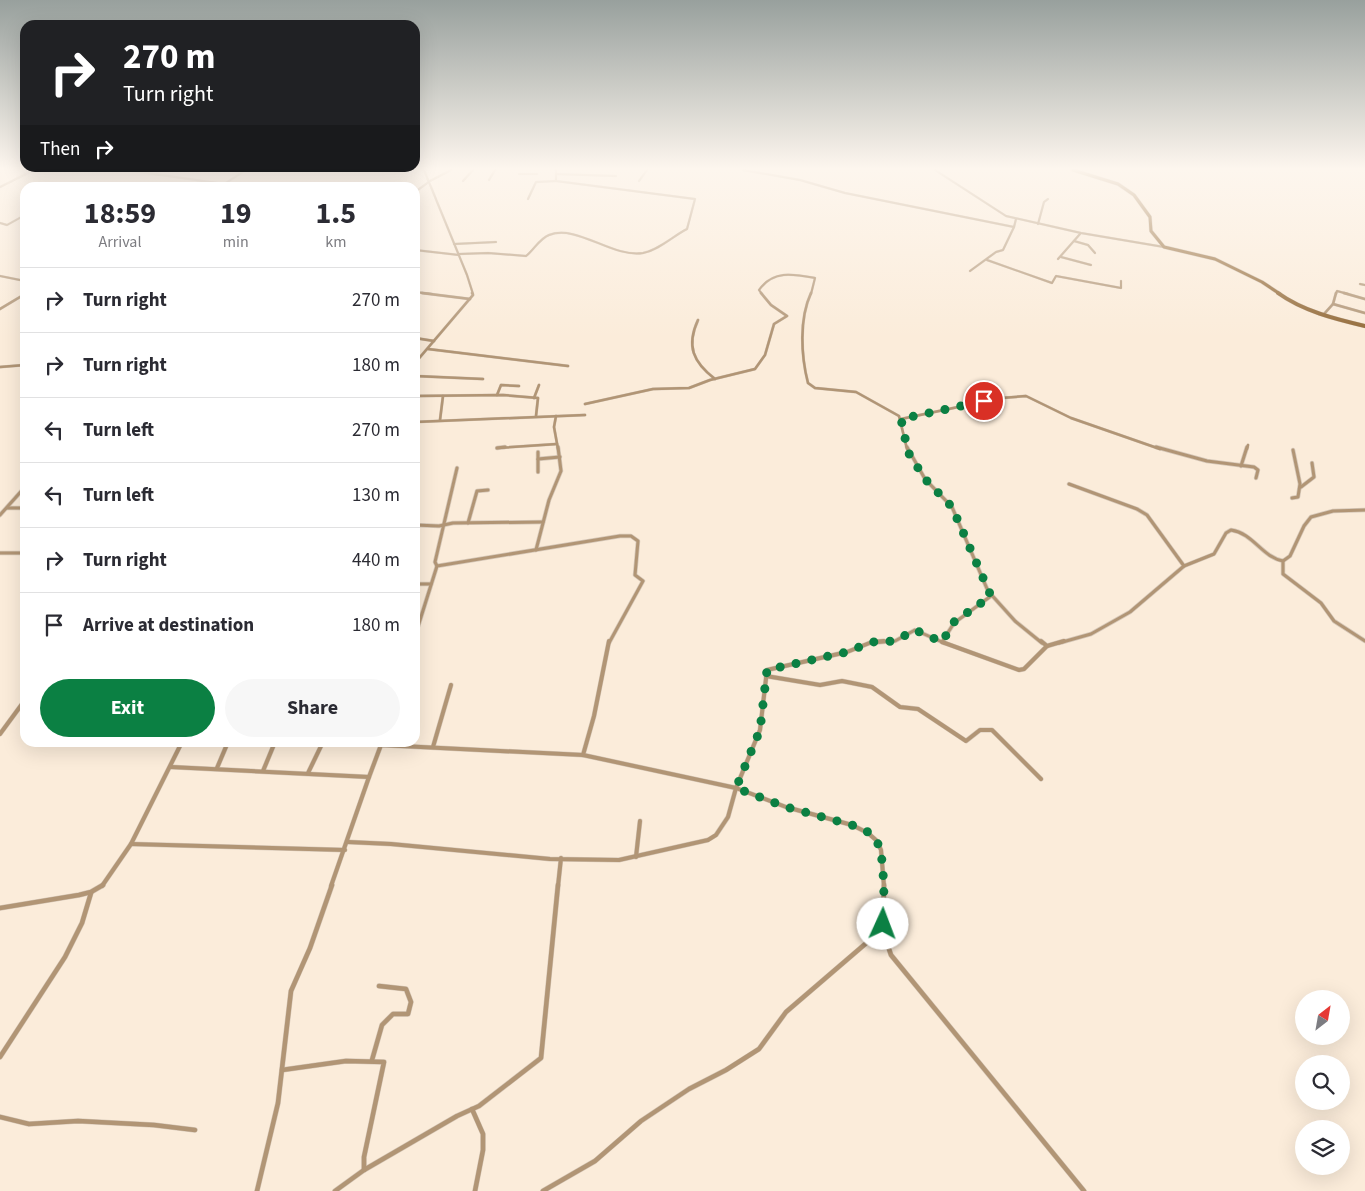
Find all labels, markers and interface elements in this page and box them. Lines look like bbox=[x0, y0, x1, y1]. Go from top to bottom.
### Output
text: 270 m bbox=[123, 32, 215, 82]
icon: right bbox=[40, 40, 105, 105]
text: Turn right bbox=[123, 78, 213, 110]
icon: right bbox=[90, 135, 118, 163]
text: Then bbox=[40, 136, 80, 163]
text: 18:59 bbox=[84, 192, 156, 235]
text: 19 bbox=[220, 192, 252, 235]
text: 1.5 bbox=[316, 192, 356, 235]
text: Arrival bbox=[98, 231, 142, 253]
text: min bbox=[223, 231, 249, 253]
text: km bbox=[325, 231, 346, 253]
icon: right bbox=[40, 286, 68, 314]
text: Turn right bbox=[83, 287, 167, 314]
text: 270 m bbox=[352, 287, 400, 314]
icon: right bbox=[40, 351, 68, 379]
text: Turn right bbox=[83, 352, 167, 379]
text: 180 m bbox=[352, 352, 400, 379]
pin bbox=[963, 380, 1005, 422]
icon: arrive bbox=[970, 387, 998, 415]
icon: left bbox=[40, 416, 68, 444]
text: Turn left bbox=[83, 417, 154, 444]
text: 270 m bbox=[352, 417, 400, 444]
icon: left bbox=[40, 481, 68, 509]
text: Turn left bbox=[83, 482, 154, 509]
text: 130 m bbox=[352, 482, 400, 509]
icon: right bbox=[40, 546, 68, 574]
text: Turn right bbox=[83, 547, 167, 574]
text: 440 m bbox=[352, 547, 400, 574]
icon: arrive bbox=[40, 611, 68, 639]
text: Arrive at destination bbox=[83, 612, 254, 639]
text: 180 m bbox=[352, 612, 400, 639]
button: Exit bbox=[40, 679, 215, 737]
button: Share bbox=[225, 679, 400, 737]
position arrow bbox=[856, 897, 908, 949]
north arrow bbox=[1295, 990, 1350, 1045]
map controls bbox=[1295, 990, 1350, 1175]
button: search bbox=[1295, 1055, 1350, 1110]
button: layers bbox=[1295, 1120, 1350, 1175]

